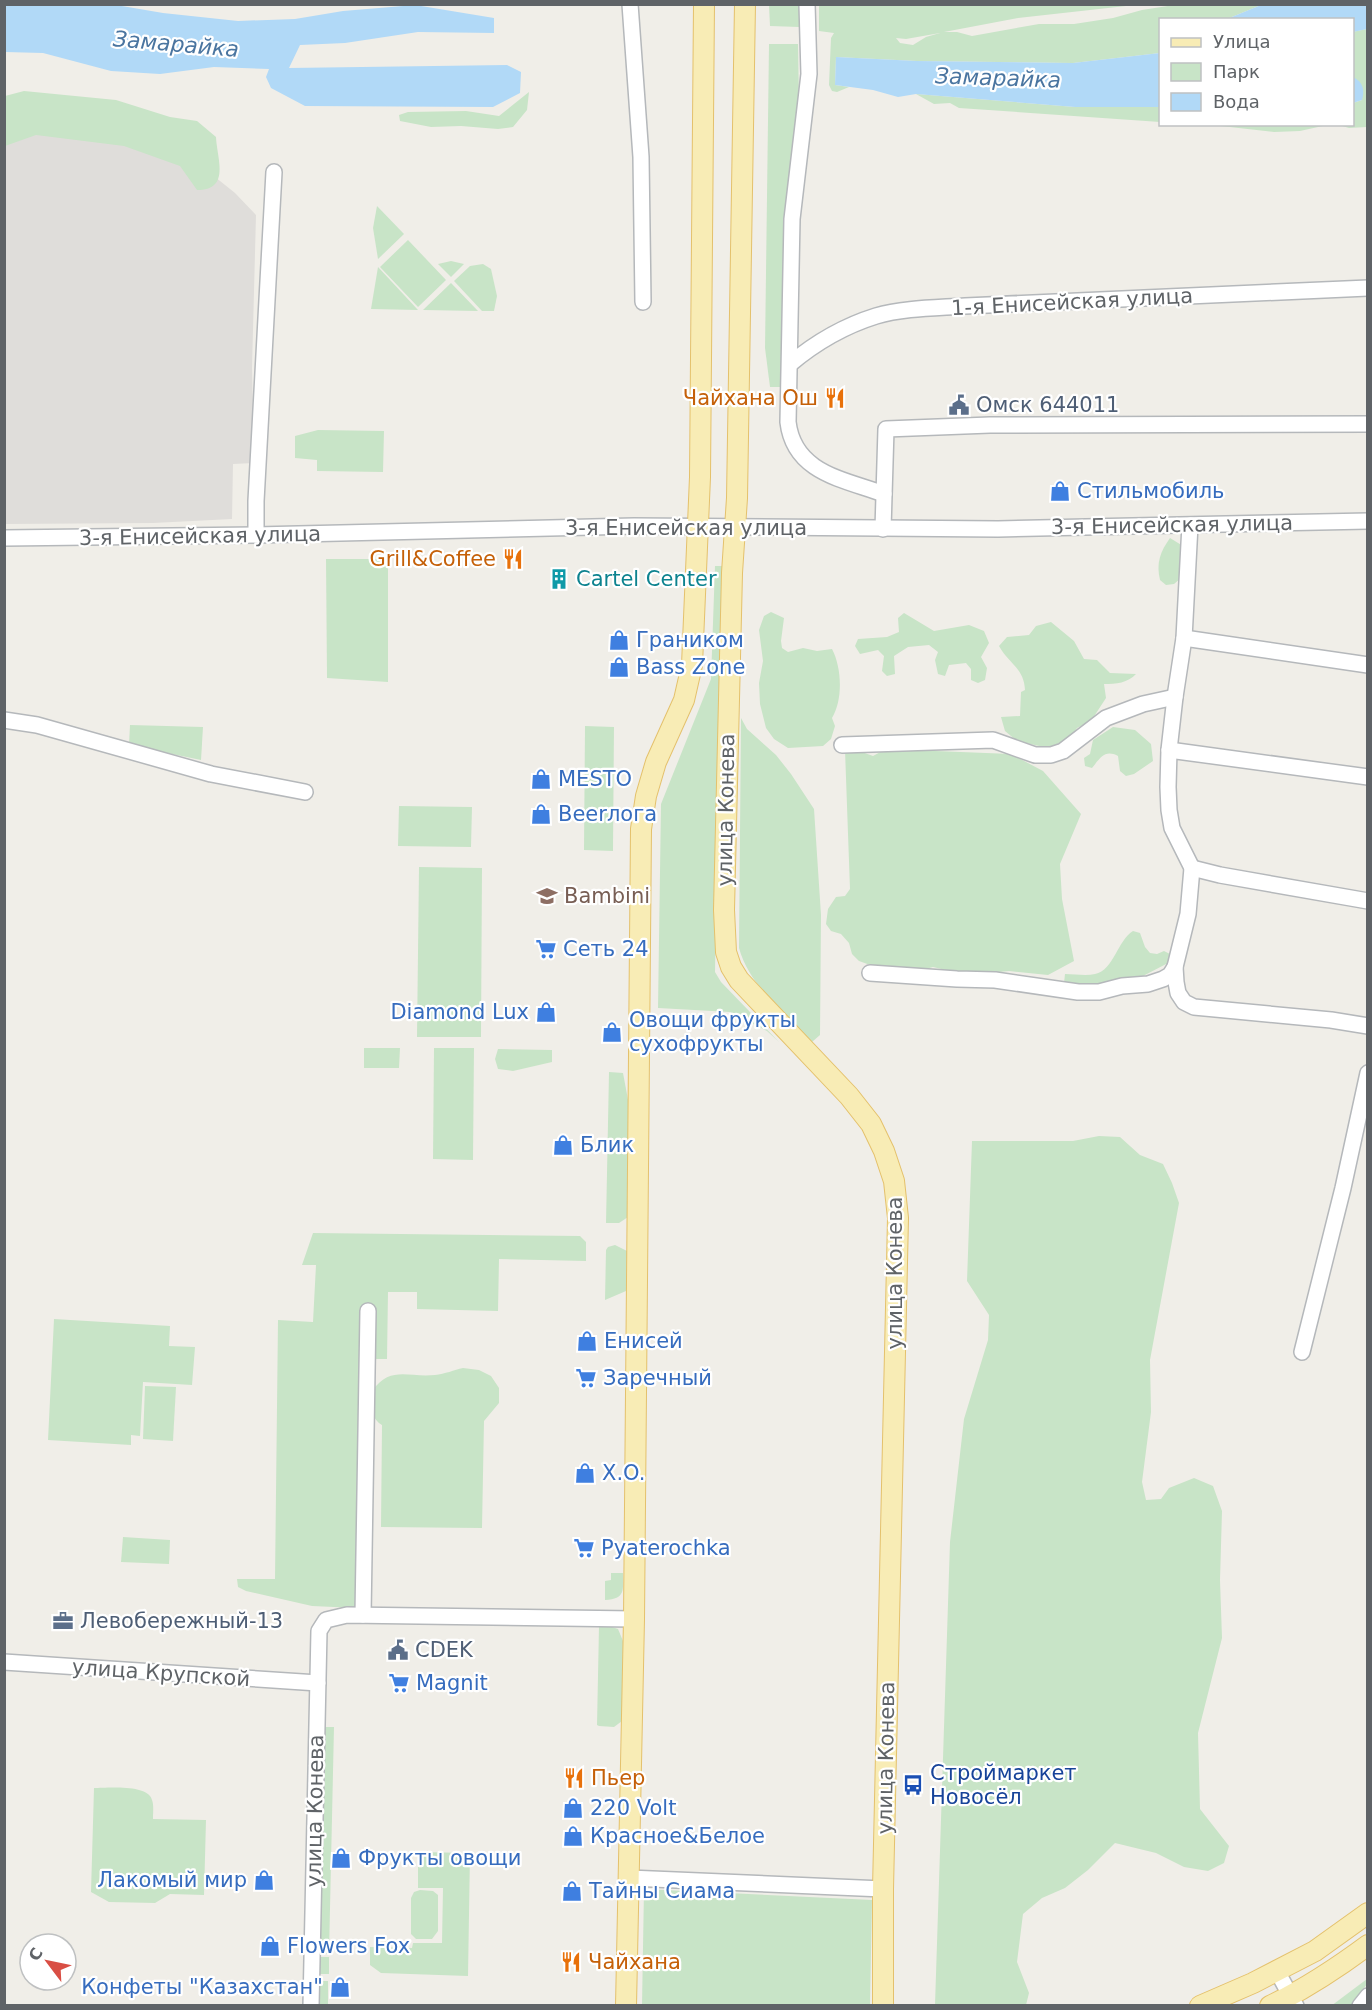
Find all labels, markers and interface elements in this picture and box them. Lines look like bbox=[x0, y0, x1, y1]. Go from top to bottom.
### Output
legend bbox=[1159, 18, 1354, 126]
water label: Замарайка bbox=[112, 26, 240, 62]
text: Улица bbox=[1213, 31, 1270, 52]
text: Парк bbox=[1213, 61, 1260, 82]
water label: Замарайка bbox=[935, 63, 1061, 93]
text: Вода bbox=[1213, 91, 1260, 112]
street label: 1-я Енисейская улица bbox=[950, 284, 1194, 320]
place label: Чайхана Ош bbox=[683, 386, 818, 410]
restaurant icon: Чайхана Ош bbox=[823, 386, 847, 410]
public building icon: Омск 644011 bbox=[947, 393, 971, 417]
place label: Омск 644011 bbox=[976, 393, 1119, 417]
shop icon: Стильмобиль bbox=[1048, 479, 1072, 503]
place label: Стильмобиль bbox=[1077, 479, 1224, 503]
street label: 3-я Енисейская улица bbox=[1051, 511, 1293, 539]
street label: 3-я Енисейская улица bbox=[565, 516, 807, 540]
street label: 3-я Енисейская улица bbox=[79, 522, 321, 550]
place label: Grill&Coffee bbox=[369, 547, 496, 571]
restaurant icon: Grill&Coffee bbox=[501, 547, 525, 571]
building icon: Cartel Center bbox=[547, 567, 571, 591]
place label: Cartel Center bbox=[576, 567, 717, 591]
shop icon: Граником bbox=[607, 628, 631, 652]
place label: Граником bbox=[636, 628, 744, 652]
shop icon: Bass Zone bbox=[607, 655, 631, 679]
place label: Bass Zone bbox=[636, 655, 745, 679]
street label: улица Конева bbox=[713, 733, 739, 887]
shop icon: MESTO bbox=[529, 767, 553, 791]
place label: MESTO bbox=[558, 767, 632, 791]
shop icon: Beerлога bbox=[529, 802, 553, 826]
place label: Beerлога bbox=[558, 802, 657, 826]
school or university icon: Bambini bbox=[535, 884, 559, 908]
place label: Bambini bbox=[564, 884, 650, 908]
supermarket icon: Сеть 24 bbox=[534, 937, 558, 961]
place label: Сеть 24 bbox=[563, 937, 649, 961]
place label: Diamond Lux bbox=[390, 1000, 529, 1024]
shop icon: Diamond Lux bbox=[534, 1000, 558, 1024]
place label: Овощи фрукты сухофрукты bbox=[629, 1008, 796, 1056]
shop icon: Овощи фрукты сухофрукты bbox=[600, 1020, 624, 1044]
shop icon: Блик bbox=[551, 1133, 575, 1157]
place label: Блик bbox=[580, 1133, 634, 1157]
street label: улица Конева bbox=[883, 1197, 907, 1350]
shop icon: Енисей bbox=[575, 1329, 599, 1353]
place label: Енисей bbox=[604, 1329, 683, 1353]
supermarket icon: Заречный bbox=[574, 1366, 598, 1390]
place label: Заречный bbox=[603, 1366, 712, 1390]
shop icon: X.O. bbox=[573, 1461, 597, 1485]
place label: X.O. bbox=[602, 1461, 645, 1485]
supermarket icon: Pyaterochka bbox=[572, 1536, 596, 1560]
place label: Pyaterochka bbox=[601, 1536, 731, 1560]
office icon: Левобережный-13 bbox=[51, 1609, 75, 1633]
place label: Левобережный-13 bbox=[80, 1609, 283, 1633]
public building icon: CDEK bbox=[386, 1638, 410, 1662]
place label: CDEK bbox=[415, 1638, 474, 1662]
street label: улица Крупской bbox=[71, 1655, 251, 1691]
supermarket icon: Magnit bbox=[387, 1671, 411, 1695]
place label: Magnit bbox=[416, 1671, 488, 1695]
street label: улица Конева bbox=[873, 1681, 899, 1835]
street label: улица Конева bbox=[302, 1734, 328, 1888]
place label: Строймаркет Новосёл bbox=[930, 1761, 1077, 1809]
restaurant icon: Пьер bbox=[562, 1766, 586, 1790]
place label: Пьер bbox=[591, 1766, 645, 1790]
bus stop icon: Строймаркет Новосёл bbox=[901, 1773, 925, 1797]
shop icon: 220 Volt bbox=[561, 1796, 585, 1820]
place label: 220 Volt bbox=[590, 1796, 676, 1820]
shop icon: Красное&Белое bbox=[561, 1824, 585, 1848]
place label: Красное&Белое bbox=[590, 1824, 765, 1848]
shop icon: Фрукты овощи bbox=[329, 1846, 353, 1870]
place label: Фрукты овощи bbox=[358, 1846, 522, 1870]
place label: Лакомый мир bbox=[97, 1868, 247, 1892]
shop icon: Лакомый мир bbox=[252, 1868, 276, 1892]
shop icon: Тайны Сиама bbox=[560, 1879, 584, 1903]
place label: Тайны Сиама bbox=[588, 1879, 735, 1903]
north arrow bbox=[18, 1932, 78, 1992]
shop icon: Flowers Fox bbox=[258, 1934, 282, 1958]
place label: Flowers Fox bbox=[287, 1934, 410, 1958]
text: С bbox=[25, 1944, 47, 1964]
restaurant icon: Чайхана bbox=[559, 1950, 583, 1974]
place label: Чайхана bbox=[588, 1950, 681, 1974]
place label: Конфеты "Казахстан" bbox=[81, 1975, 323, 1999]
shop icon: Конфеты "Казахстан" bbox=[328, 1975, 352, 1999]

